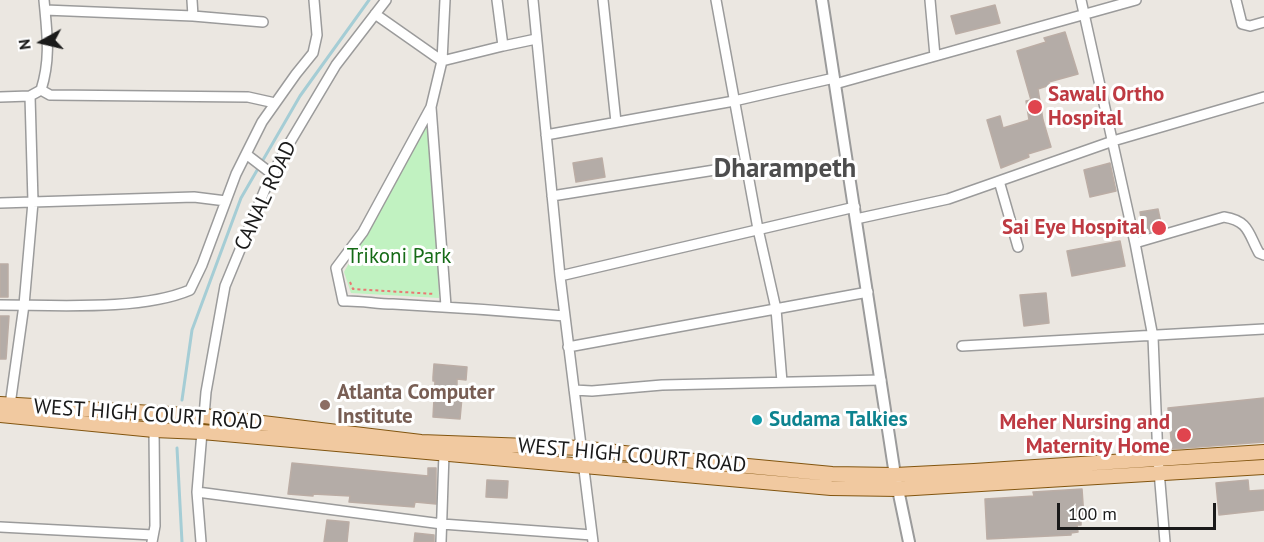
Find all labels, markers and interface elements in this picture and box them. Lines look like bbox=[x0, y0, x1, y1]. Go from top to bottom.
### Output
north arrow bbox=[12, 12, 72, 72]
text: N bbox=[14, 38, 35, 51]
place label: Sawali Ortho Hospital bbox=[1048, 82, 1164, 132]
marker: Sawali Ortho Hospital bbox=[1026, 98, 1044, 116]
street label: CANAL ROAD bbox=[230, 137, 302, 255]
district label: Dharampeth bbox=[714, 153, 856, 185]
place label: Sai Eye Hospital bbox=[1002, 215, 1146, 241]
marker: Sai Eye Hospital bbox=[1150, 219, 1168, 237]
park label: Trikoni Park bbox=[347, 244, 451, 270]
place label: Atlanta Computer Institute bbox=[337, 380, 495, 430]
street label: WEST HIGH COURT ROAD bbox=[33, 394, 263, 436]
marker: Atlanta Computer Institute bbox=[318, 398, 332, 412]
place label: Sudama Talkies bbox=[769, 407, 908, 433]
place label: Meher Nursing and Maternity Home bbox=[1000, 410, 1170, 460]
marker: Sudama Talkies bbox=[750, 413, 764, 427]
marker: Meher Nursing and Maternity Home bbox=[1175, 426, 1193, 444]
street label: WEST HIGH COURT ROAD bbox=[517, 433, 747, 479]
scale bar bbox=[1060, 491, 1219, 529]
text: 100 m bbox=[1068, 502, 1117, 525]

